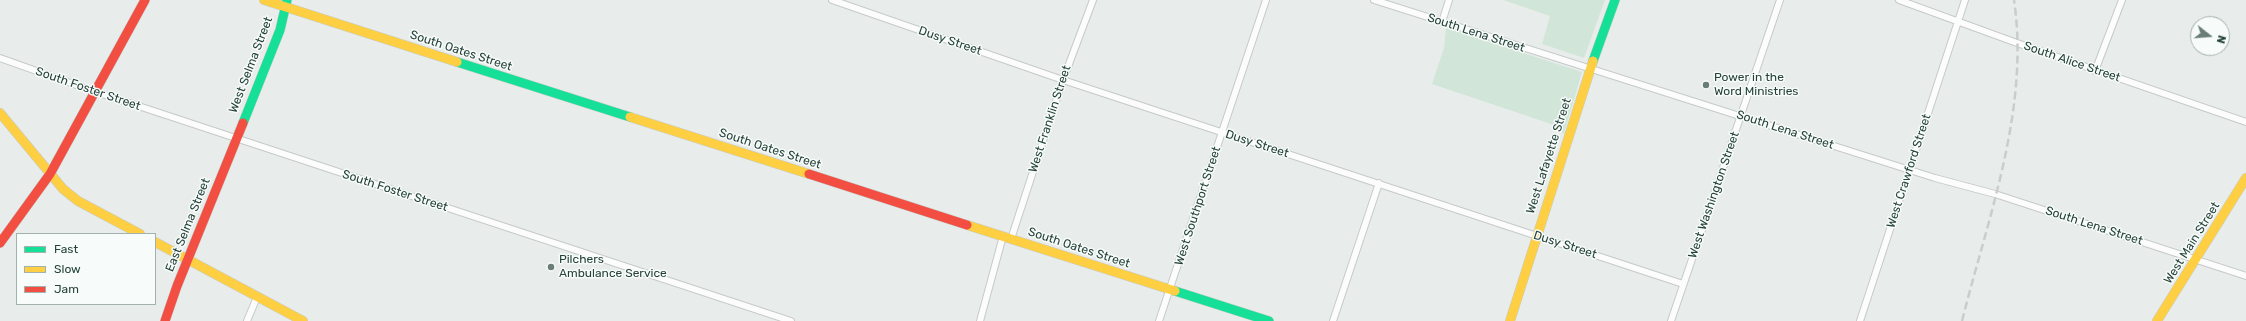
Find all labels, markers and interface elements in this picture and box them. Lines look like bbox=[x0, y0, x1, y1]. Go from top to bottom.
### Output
street label: South Lena Street bbox=[1426, 10, 1526, 56]
street label: West Selma Street bbox=[226, 15, 276, 115]
north arrow bbox=[2190, 16, 2230, 56]
street label: Dusy Street bbox=[917, 24, 983, 58]
street label: South Oates Street bbox=[408, 28, 514, 74]
text: N bbox=[2214, 34, 2228, 45]
street label: South Alice Street bbox=[2022, 39, 2122, 85]
street label: South Foster Street bbox=[34, 64, 142, 114]
street label: West Franklin Street bbox=[1026, 64, 1074, 174]
place label: Power in the Word Ministries bbox=[1714, 71, 1798, 99]
marker: Power in the Word Ministries bbox=[1701, 80, 1711, 90]
street label: West Lafayette Street bbox=[1523, 96, 1575, 216]
street label: South Lena Street bbox=[1735, 107, 1835, 153]
street label: West Crawford Street bbox=[1884, 112, 1934, 230]
street label: South Oates Street bbox=[717, 126, 823, 172]
street label: Dusy Street bbox=[1224, 127, 1290, 161]
street label: West Washington Street bbox=[1686, 130, 1742, 260]
street label: West Southport Street bbox=[1172, 145, 1224, 267]
street label: South Foster Street bbox=[340, 167, 450, 215]
street label: East Selma Street bbox=[163, 176, 213, 274]
street label: West Main Street bbox=[2161, 199, 2223, 287]
street label: South Lena Street bbox=[2044, 203, 2144, 249]
street label: South Oates Street bbox=[1026, 225, 1132, 271]
street label: Dusy Street bbox=[1532, 228, 1598, 262]
legend bbox=[16, 233, 156, 305]
text: Fast bbox=[54, 242, 78, 256]
place label: Pilchers Ambulance Service bbox=[559, 253, 667, 281]
text: Slow bbox=[54, 262, 81, 276]
marker: Pilchers Ambulance Service bbox=[546, 262, 556, 272]
text: Jam bbox=[54, 282, 79, 296]

